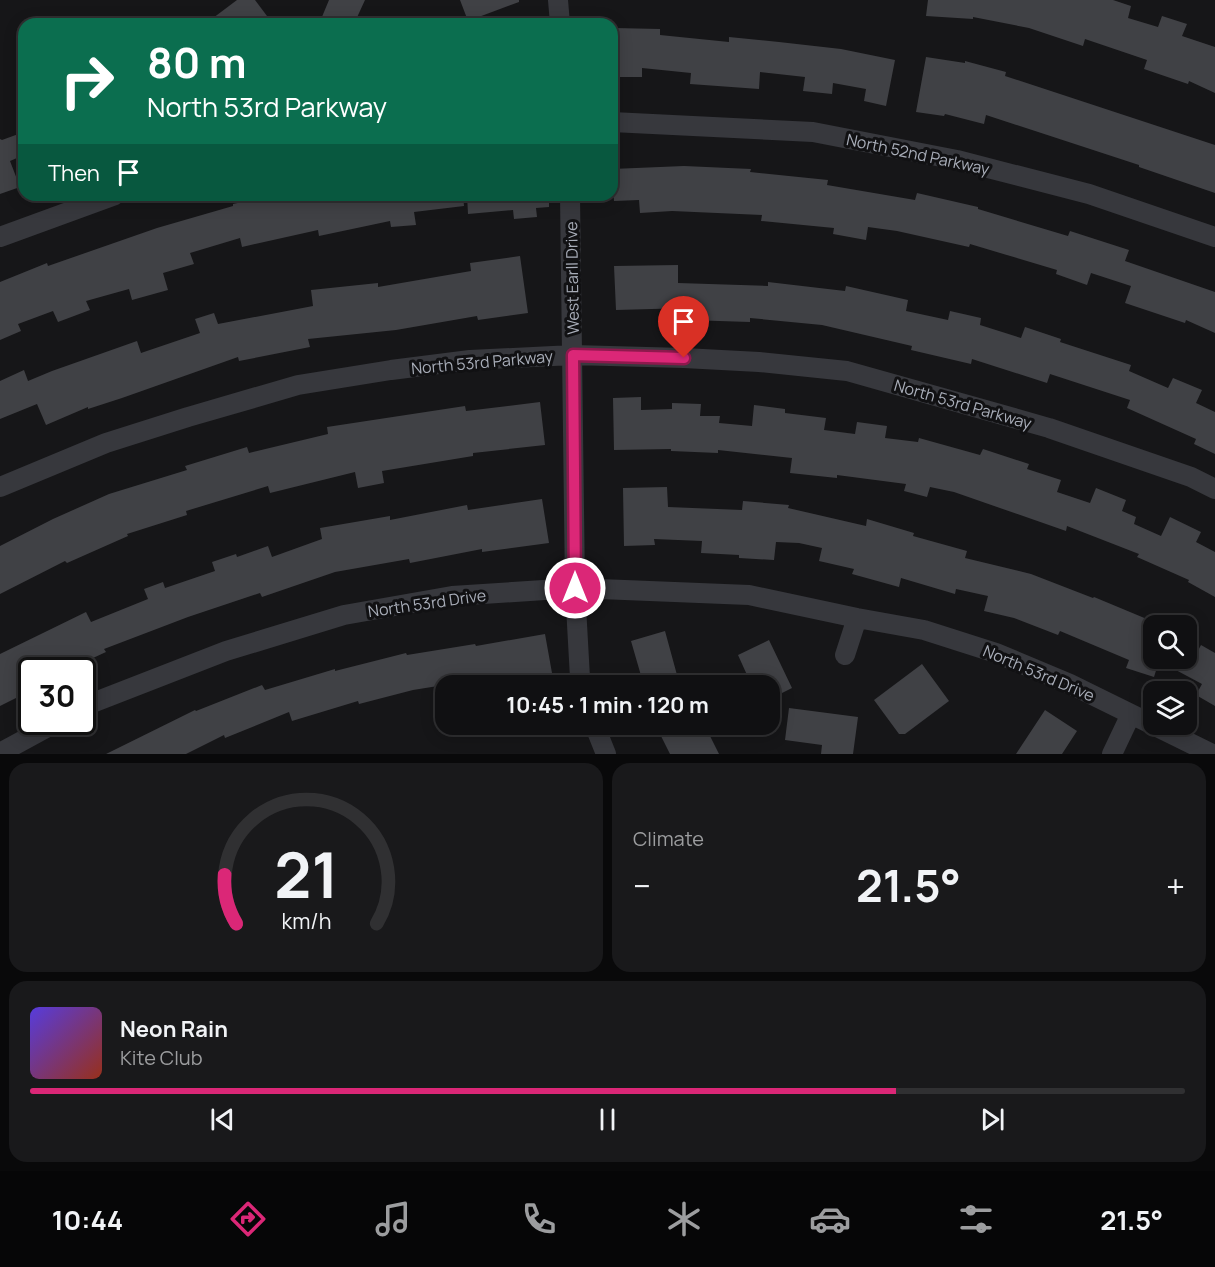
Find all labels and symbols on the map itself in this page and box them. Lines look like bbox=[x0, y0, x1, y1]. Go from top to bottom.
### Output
street label: North 52nd Parkway bbox=[844, 128, 992, 180]
street label: West Earll Drive bbox=[560, 221, 584, 335]
pin bbox=[658, 296, 709, 358]
street label: North 53rd Parkway bbox=[410, 345, 554, 379]
street label: North 53rd Parkway bbox=[892, 374, 1035, 434]
position arrow bbox=[543, 556, 607, 620]
street label: North 53rd Drive bbox=[367, 584, 487, 622]
street label: North 53rd Drive bbox=[980, 640, 1098, 706]
speed limit sign: 30 bbox=[18, 657, 96, 735]

